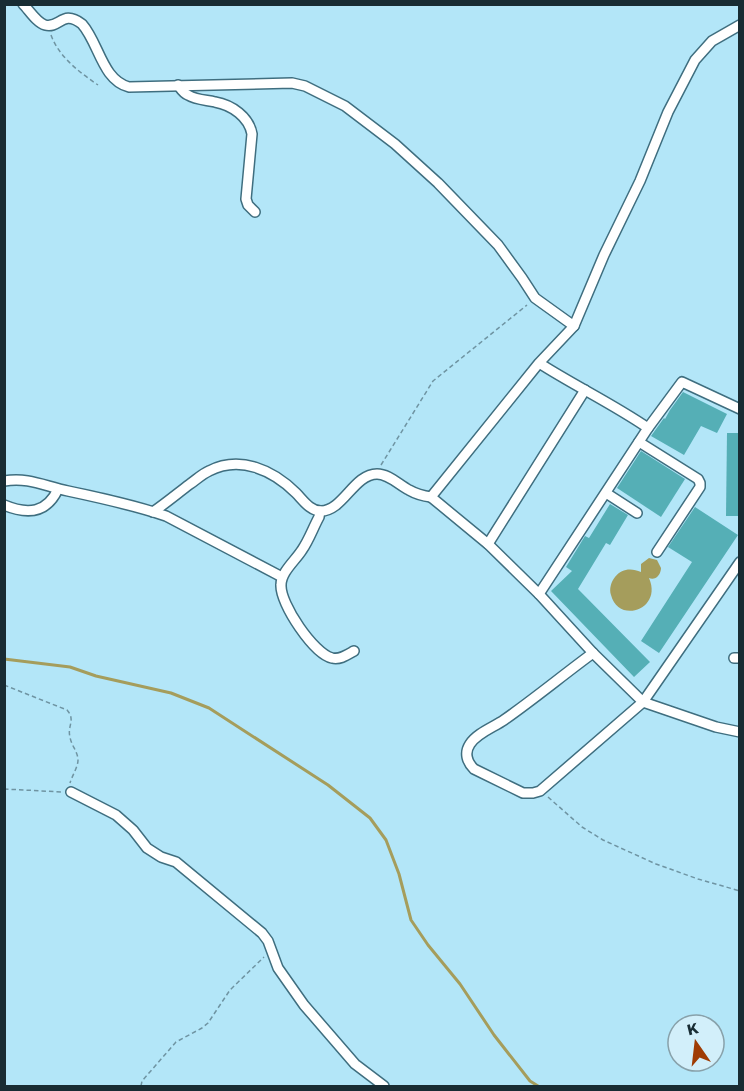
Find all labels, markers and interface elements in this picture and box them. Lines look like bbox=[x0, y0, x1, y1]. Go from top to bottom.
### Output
north arrow bbox=[666, 1013, 726, 1073]
text: K bbox=[685, 1018, 700, 1039]

